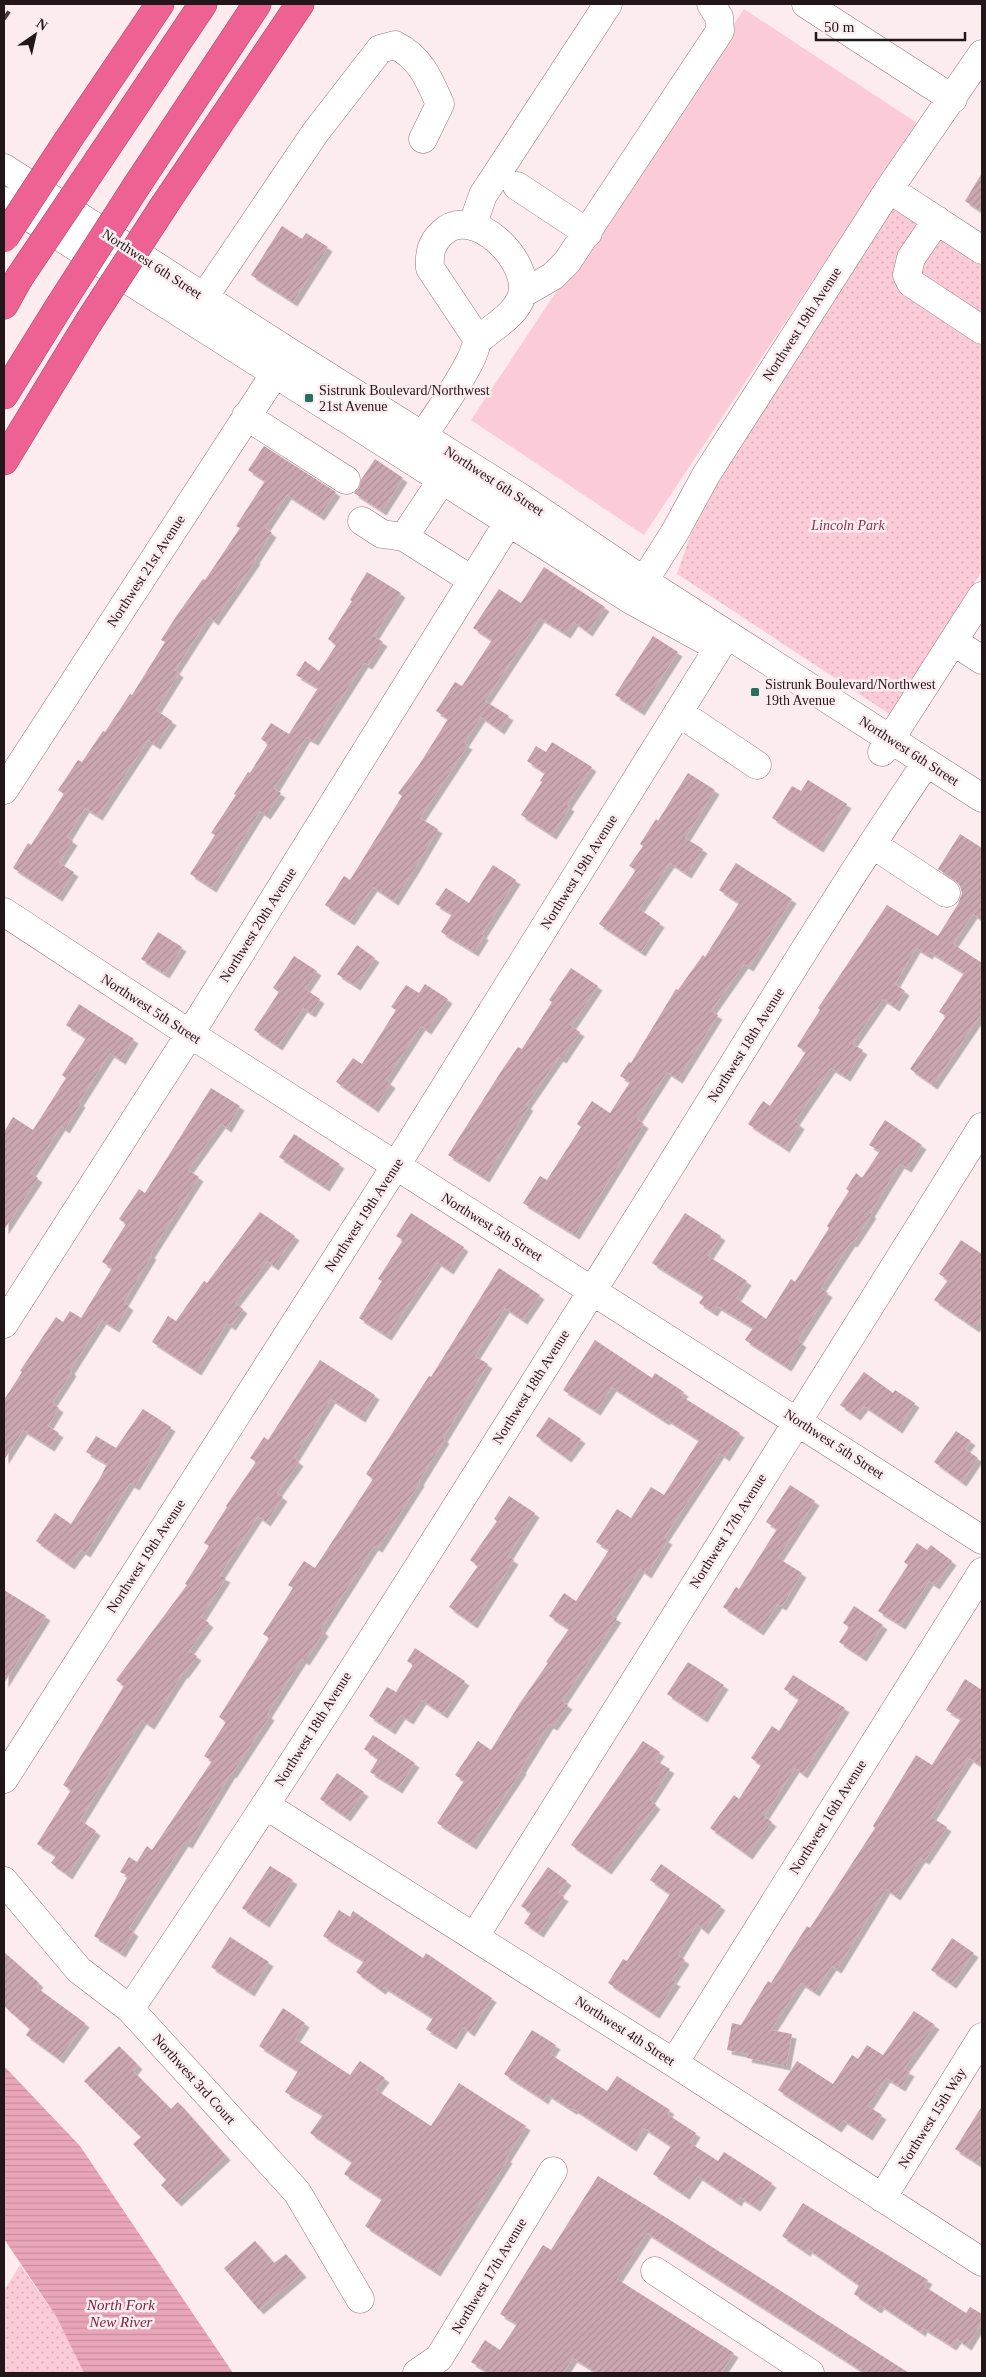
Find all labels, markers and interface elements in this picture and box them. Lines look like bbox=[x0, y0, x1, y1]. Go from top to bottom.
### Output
north arrow bbox=[10, 10, 60, 60]
scale bar bbox=[816, 10, 965, 42]
text: N bbox=[34, 16, 50, 34]
text: 50 m bbox=[824, 19, 855, 35]
street label: Northwest 6th Street bbox=[99, 226, 205, 302]
street label: Northwest 19th Avenue bbox=[760, 265, 844, 383]
place label: Sistrunk Boulevard/Northwest 21st Avenue bbox=[319, 383, 490, 414]
marker: Sistrunk Boulevard/Northwest 21st Avenue bbox=[303, 392, 315, 404]
street label: Northwest 6th Street bbox=[441, 443, 547, 519]
street label: Northwest 21st Avenue bbox=[104, 512, 188, 630]
park label: Lincoln Park bbox=[810, 518, 886, 533]
place label: Sistrunk Boulevard/Northwest 19th Avenue bbox=[765, 677, 936, 708]
marker: Sistrunk Boulevard/Northwest 19th Avenue bbox=[749, 686, 761, 698]
street label: Northwest 6th Street bbox=[856, 713, 962, 789]
street label: Northwest 19th Avenue bbox=[538, 812, 620, 932]
street label: Northwest 20th Avenue bbox=[217, 865, 299, 985]
street label: Northwest 5th Street bbox=[98, 971, 204, 1047]
street label: Northwest 18th Avenue bbox=[705, 985, 787, 1105]
street label: Northwest 19th Avenue bbox=[322, 1156, 406, 1274]
street label: Northwest 5th Street bbox=[439, 1190, 545, 1264]
street label: Northwest 18th Avenue bbox=[490, 1327, 572, 1447]
street label: Northwest 5th Street bbox=[781, 1406, 887, 1482]
street label: Northwest 17th Avenue bbox=[687, 1471, 769, 1591]
street label: Northwest 19th Avenue bbox=[104, 1497, 188, 1615]
street label: Northwest 18th Avenue bbox=[272, 1669, 354, 1789]
street label: Northwest 16th Avenue bbox=[787, 1757, 869, 1877]
street label: Northwest 4th Street bbox=[572, 1993, 678, 2069]
street label: Northwest 3rd Court bbox=[150, 2031, 238, 2127]
street label: Northwest 15th Way bbox=[895, 2065, 969, 2171]
street label: Northwest 17th Avenue bbox=[449, 2216, 529, 2336]
water label: North Fork New River bbox=[86, 2297, 155, 2330]

